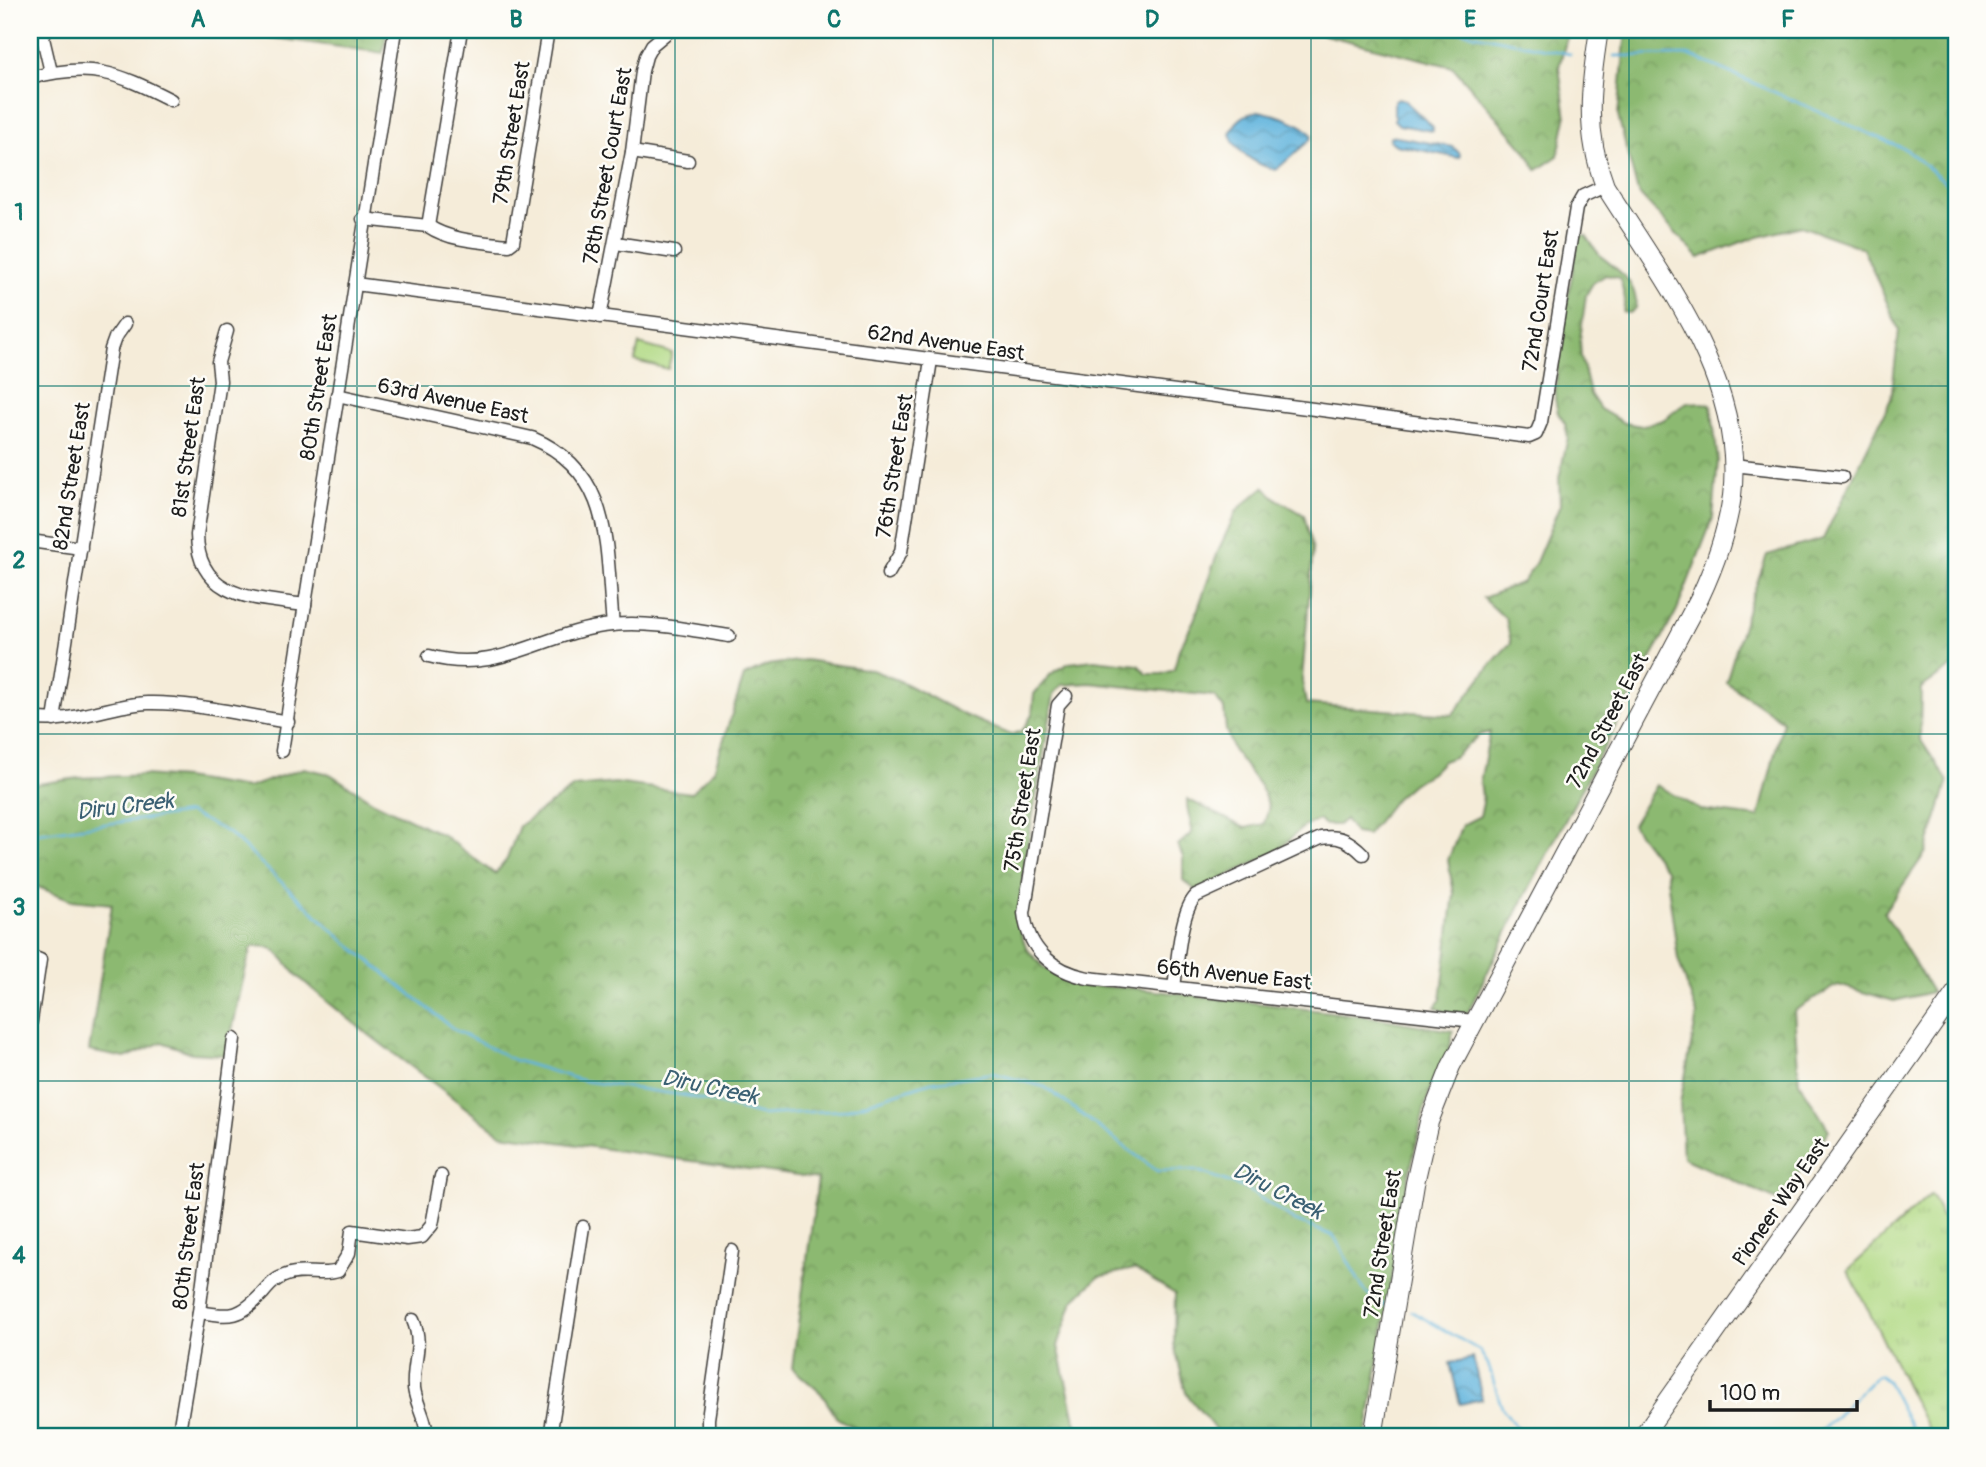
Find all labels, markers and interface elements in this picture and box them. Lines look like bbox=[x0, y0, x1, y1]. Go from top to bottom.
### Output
text: A bbox=[191, 5, 206, 34]
text: B bbox=[509, 5, 523, 34]
text: C bbox=[827, 5, 841, 34]
text: D bbox=[1145, 5, 1159, 34]
text: E bbox=[1464, 5, 1476, 34]
text: F bbox=[1781, 5, 1795, 34]
street label: 79th Street East bbox=[487, 59, 537, 207]
street label: 78th Street Court East bbox=[577, 65, 639, 267]
text: 1 bbox=[15, 198, 24, 227]
street label: 72nd Court East bbox=[1516, 228, 1566, 374]
street label: 80th Street East bbox=[294, 311, 344, 462]
street label: 62nd Avenue East bbox=[866, 319, 1027, 367]
street label: 63rd Avenue East bbox=[375, 372, 531, 430]
street label: 81st Street East bbox=[166, 375, 212, 519]
street label: 76th Street East bbox=[870, 391, 920, 540]
street label: 82nd Street East bbox=[47, 400, 97, 552]
text: 2 bbox=[13, 546, 26, 575]
street label: 72nd Street East bbox=[1561, 648, 1655, 793]
street label: 75th Street East bbox=[998, 726, 1048, 874]
water label: Diru Creek bbox=[75, 785, 178, 826]
text: 3 bbox=[13, 893, 25, 922]
street label: 66th Avenue East bbox=[1156, 953, 1313, 997]
water label: Diru Creek bbox=[659, 1063, 763, 1112]
street label: Pioneer Way East bbox=[1727, 1132, 1836, 1272]
water label: Diru Creek bbox=[1228, 1156, 1330, 1227]
street label: 80th Street East bbox=[167, 1160, 211, 1311]
street label: 72nd Street East bbox=[1358, 1167, 1408, 1320]
text: 4 bbox=[12, 1241, 26, 1270]
scale bar bbox=[1710, 1369, 1856, 1413]
text: 100 m bbox=[1720, 1380, 1780, 1407]

